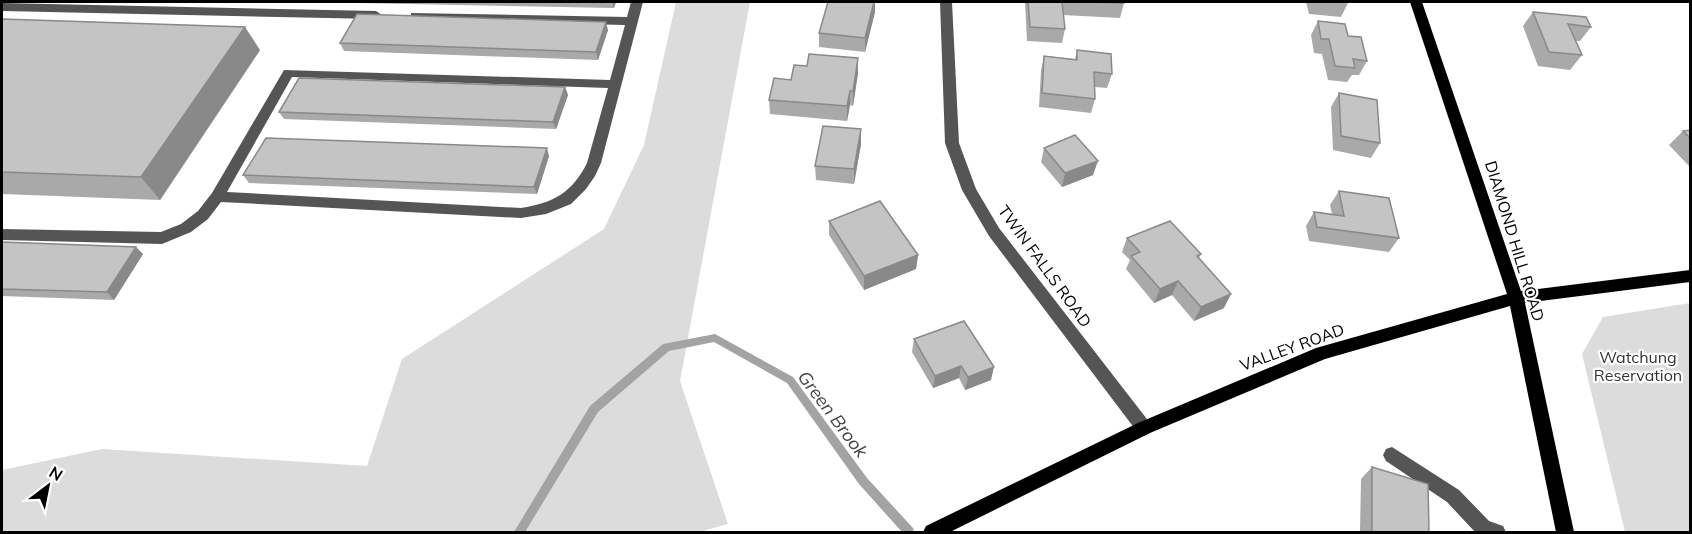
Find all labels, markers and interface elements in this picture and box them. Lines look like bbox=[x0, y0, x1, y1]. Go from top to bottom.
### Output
street label: DIAMOND HILL ROAD bbox=[1481, 158, 1549, 324]
street label: TWIN FALLS ROAD bbox=[994, 201, 1096, 331]
street label: VALLEY ROAD bbox=[1237, 319, 1347, 375]
park label: Watchung Reservation bbox=[1594, 347, 1682, 385]
water label: Green Brook bbox=[793, 366, 874, 463]
north arrow bbox=[18, 456, 78, 516]
text: N bbox=[46, 462, 66, 485]

